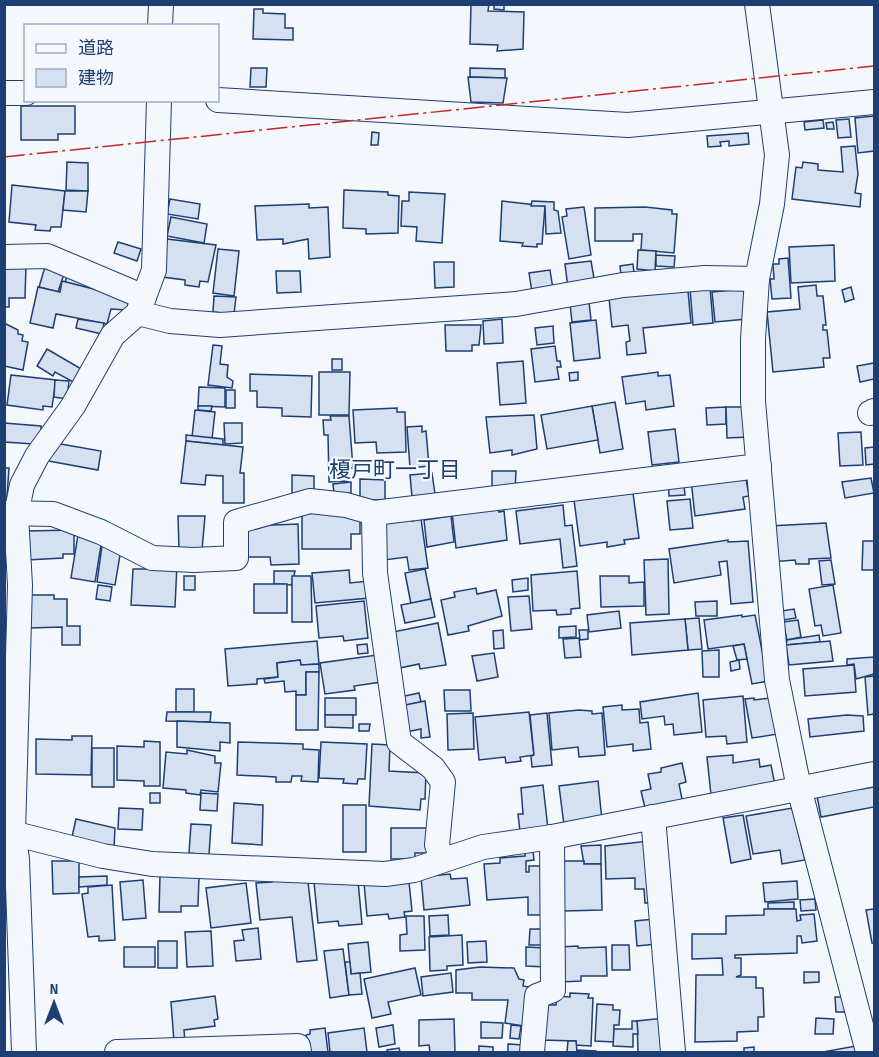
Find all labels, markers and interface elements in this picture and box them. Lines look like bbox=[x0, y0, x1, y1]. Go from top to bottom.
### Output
legend bbox=[24, 24, 219, 102]
text: 道路 bbox=[78, 38, 114, 59]
text: 建物 bbox=[78, 68, 114, 89]
district label: 榎戸町一丁目 bbox=[329, 457, 461, 484]
north arrow bbox=[24, 973, 84, 1033]
text: N bbox=[50, 980, 58, 999]

